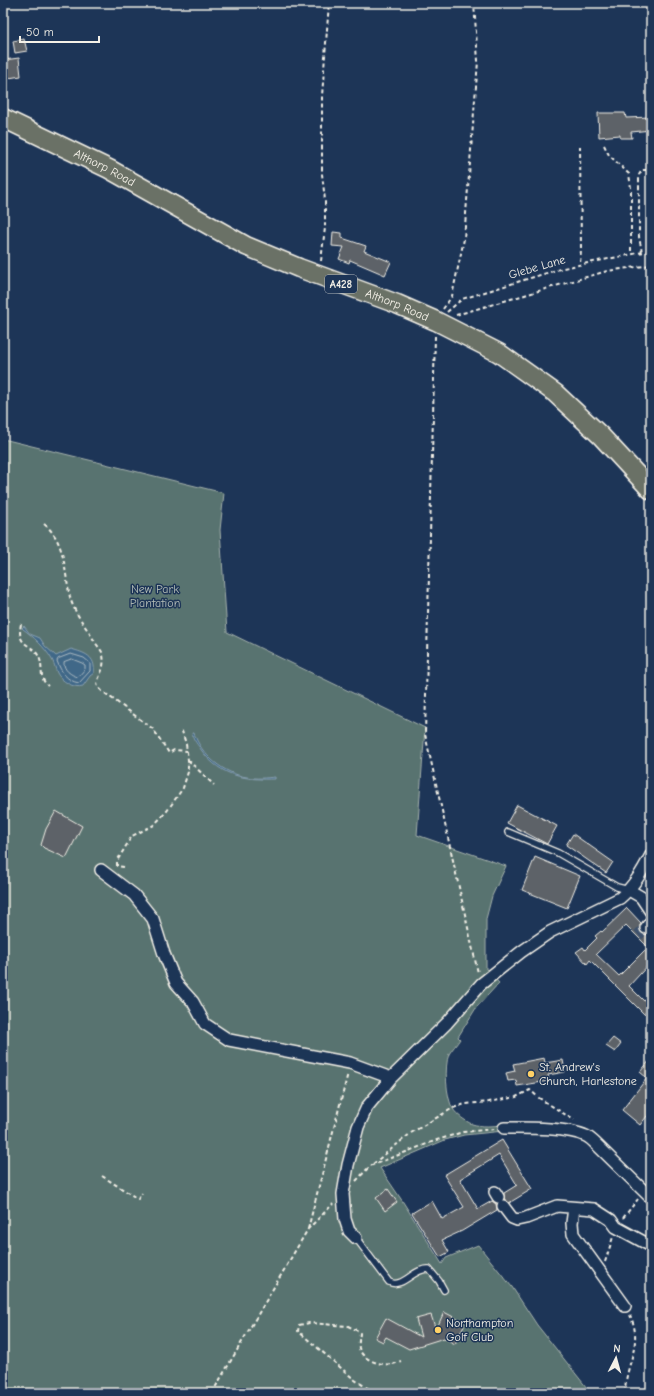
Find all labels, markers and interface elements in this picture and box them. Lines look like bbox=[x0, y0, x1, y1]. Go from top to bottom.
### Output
scale bar bbox=[20, 18, 99, 44]
text: 50 m bbox=[26, 25, 54, 39]
street label: Althorp Road bbox=[72, 146, 138, 189]
street label: Glebe Lane bbox=[507, 252, 567, 282]
road number: A428 bbox=[325, 275, 357, 293]
street label: Althorp Road bbox=[364, 286, 431, 324]
park label: New Park Plantation bbox=[130, 582, 180, 610]
place label: St. Andrew's Church, Harlestone bbox=[539, 1060, 637, 1088]
marker: St. Andrew's Church, Harlestone bbox=[526, 1069, 536, 1079]
place label: Northampton Golf Club bbox=[446, 1316, 513, 1344]
marker: Northampton Golf Club bbox=[433, 1325, 443, 1335]
north arrow bbox=[596, 1338, 636, 1378]
text: N bbox=[613, 1342, 621, 1355]

